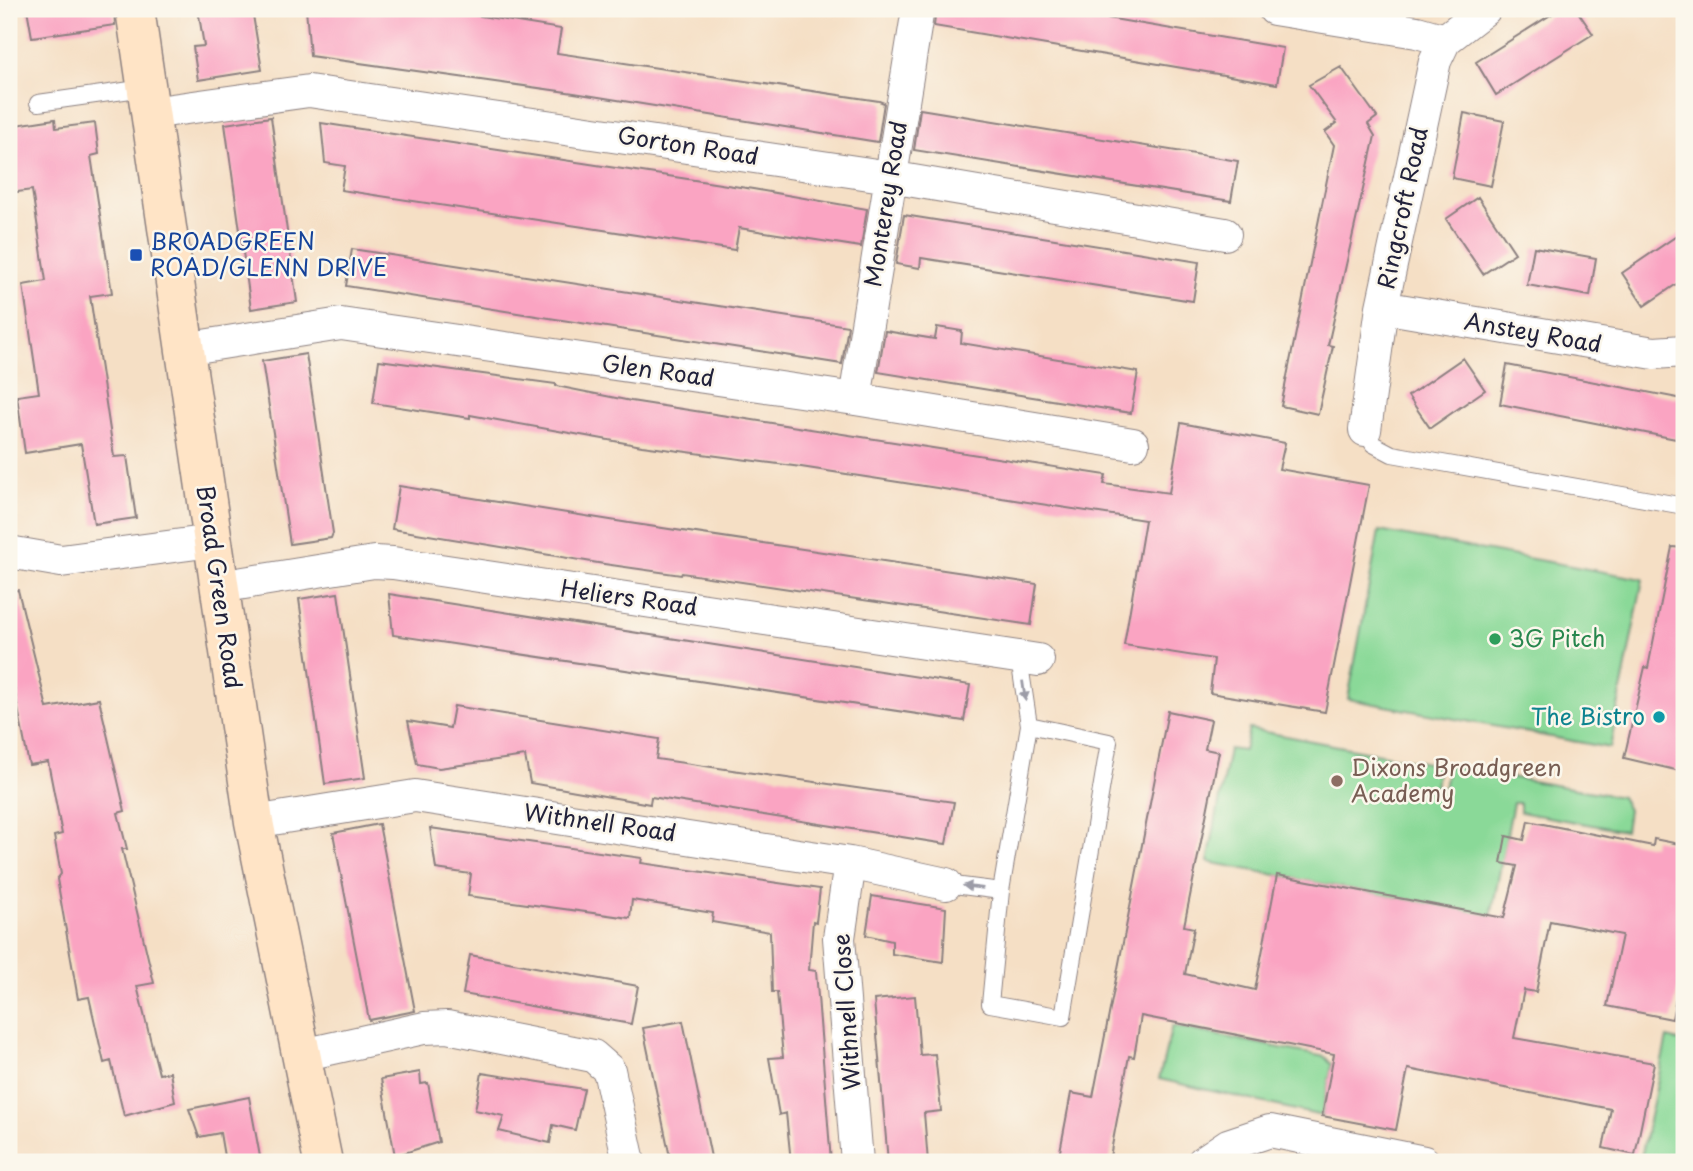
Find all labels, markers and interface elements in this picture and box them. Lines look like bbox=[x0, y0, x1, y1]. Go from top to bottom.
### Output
street label: Gorton Road bbox=[615, 116, 761, 173]
street label: Monterey Road bbox=[854, 118, 915, 289]
street label: Ringcroft Road bbox=[1367, 123, 1436, 292]
place label: BROADGREEN ROAD/GLENN DRIVE bbox=[150, 223, 387, 284]
marker: BROADGREEN ROAD/GLENN DRIVE bbox=[128, 247, 144, 263]
street label: Anstey Road bbox=[1462, 302, 1605, 361]
street label: Glen Road bbox=[600, 344, 717, 395]
street label: Broad Green Road bbox=[189, 483, 252, 691]
street label: Heliers Road bbox=[558, 570, 700, 623]
place label: 3G Pitch bbox=[1509, 620, 1605, 655]
marker: 3G Pitch bbox=[1487, 631, 1503, 647]
one-way arrow bbox=[1019, 680, 1030, 702]
place label: The Bistro bbox=[1531, 698, 1645, 733]
marker: The Bistro bbox=[1651, 709, 1667, 725]
place label: Dixons Broadgreen Academy bbox=[1351, 749, 1562, 810]
marker: Dixons Broadgreen Academy bbox=[1329, 773, 1345, 789]
street label: Withnell Road bbox=[522, 793, 679, 850]
one-way arrow bbox=[962, 882, 984, 893]
street label: Withnell Close bbox=[823, 932, 868, 1092]

